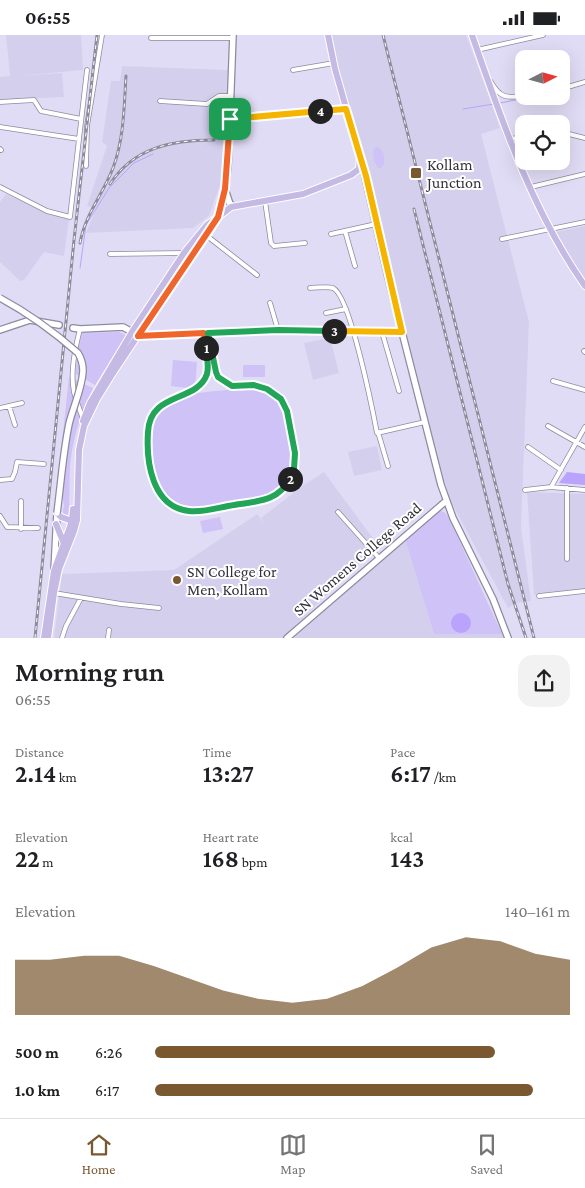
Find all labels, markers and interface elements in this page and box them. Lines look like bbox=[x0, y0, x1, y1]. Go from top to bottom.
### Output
text: 06:55 bbox=[25, 7, 71, 28]
north arrow bbox=[515, 50, 570, 105]
map controls bbox=[515, 50, 570, 170]
pin bbox=[209, 98, 251, 140]
pin: 4 bbox=[308, 99, 332, 123]
text: 4 bbox=[317, 103, 324, 119]
icon: arrive bbox=[216, 105, 244, 133]
button: locate bbox=[515, 115, 570, 170]
place label: Kollam Junction bbox=[425, 156, 482, 192]
marker: Kollam Junction bbox=[409, 166, 423, 180]
pin: 3 bbox=[322, 319, 346, 343]
text: 3 bbox=[331, 323, 338, 339]
pin: 1 bbox=[194, 335, 218, 361]
text: 1 bbox=[204, 340, 209, 356]
pin: 2 bbox=[278, 467, 302, 491]
text: 2 bbox=[287, 471, 294, 487]
street label: SN Womens College Road bbox=[290, 499, 425, 620]
place label: SN College for Men, Kollam bbox=[187, 563, 277, 598]
marker: SN College for Men, Kollam bbox=[171, 574, 183, 586]
button: share bbox=[518, 655, 570, 707]
text: Morning run bbox=[15, 656, 164, 687]
text: 06:55 bbox=[15, 691, 51, 708]
text: Distance bbox=[15, 744, 64, 760]
text: Time bbox=[203, 744, 231, 760]
text: Pace bbox=[390, 744, 416, 760]
text: 2.14 bbox=[15, 760, 56, 787]
text: 13:27 bbox=[203, 760, 254, 787]
text: 6:17 bbox=[390, 760, 431, 787]
text: km bbox=[56, 769, 77, 785]
text: /km bbox=[431, 769, 457, 785]
text: Elevation bbox=[15, 829, 68, 845]
text: Heart rate bbox=[203, 829, 259, 845]
text: kcal bbox=[390, 829, 413, 845]
text: 22 bbox=[15, 845, 40, 872]
text: 168 bbox=[203, 845, 239, 872]
text: 143 bbox=[390, 845, 424, 872]
text: m bbox=[40, 854, 53, 870]
text: bpm bbox=[239, 854, 267, 870]
text: Elevation bbox=[15, 903, 76, 920]
text: 140–161 m bbox=[505, 903, 570, 920]
text: 500 m bbox=[15, 1044, 59, 1061]
text: 6:26 bbox=[95, 1044, 123, 1061]
text: 1.0 km bbox=[15, 1082, 60, 1099]
text: 6:17 bbox=[95, 1082, 119, 1099]
tab: Home bbox=[82, 1131, 115, 1177]
tab: Map bbox=[279, 1131, 307, 1177]
tab: Saved bbox=[470, 1131, 503, 1177]

